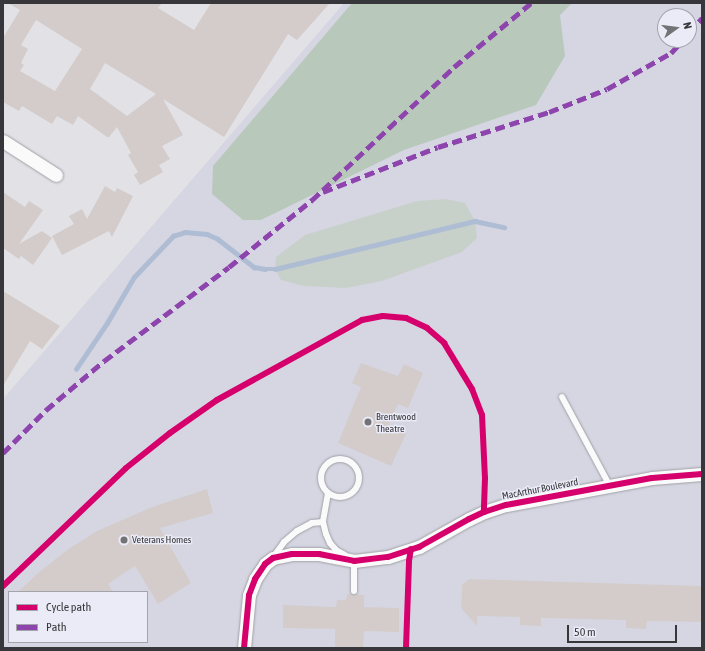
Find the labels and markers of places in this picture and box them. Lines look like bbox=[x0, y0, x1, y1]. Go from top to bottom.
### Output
place label: Brentwood Theatre bbox=[376, 410, 416, 434]
marker: Brentwood Theatre bbox=[363, 417, 373, 427]
place label: Veterans Homes bbox=[132, 534, 191, 546]
marker: Veterans Homes bbox=[119, 535, 129, 545]

